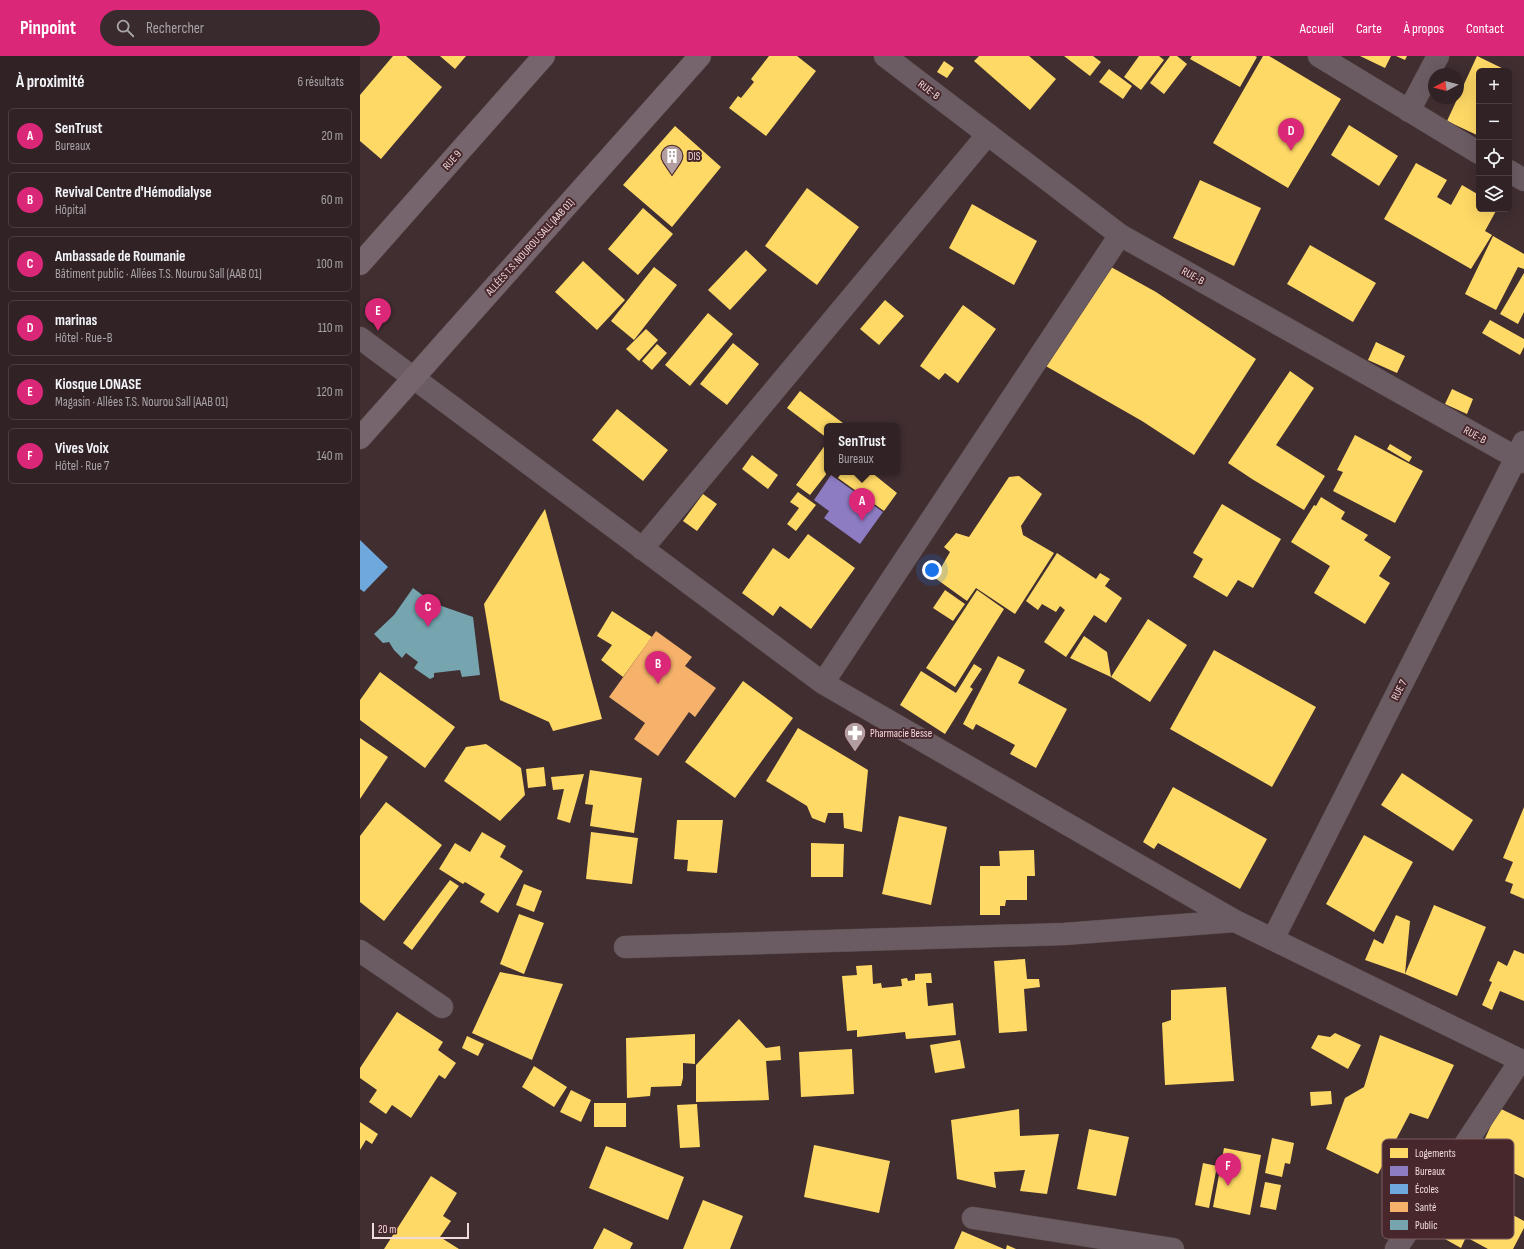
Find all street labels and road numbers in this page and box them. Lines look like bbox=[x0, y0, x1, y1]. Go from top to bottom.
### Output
street label: RUE-B bbox=[916, 78, 943, 102]
street label: RUE 9 bbox=[440, 147, 464, 172]
street label: ALLÉES T.S. NOUROU SALL (AAB 01) bbox=[482, 196, 577, 299]
street label: RUE-B bbox=[1179, 265, 1207, 288]
street label: RUE-B bbox=[1461, 424, 1489, 447]
street label: RUE 7 bbox=[1388, 677, 1410, 702]

